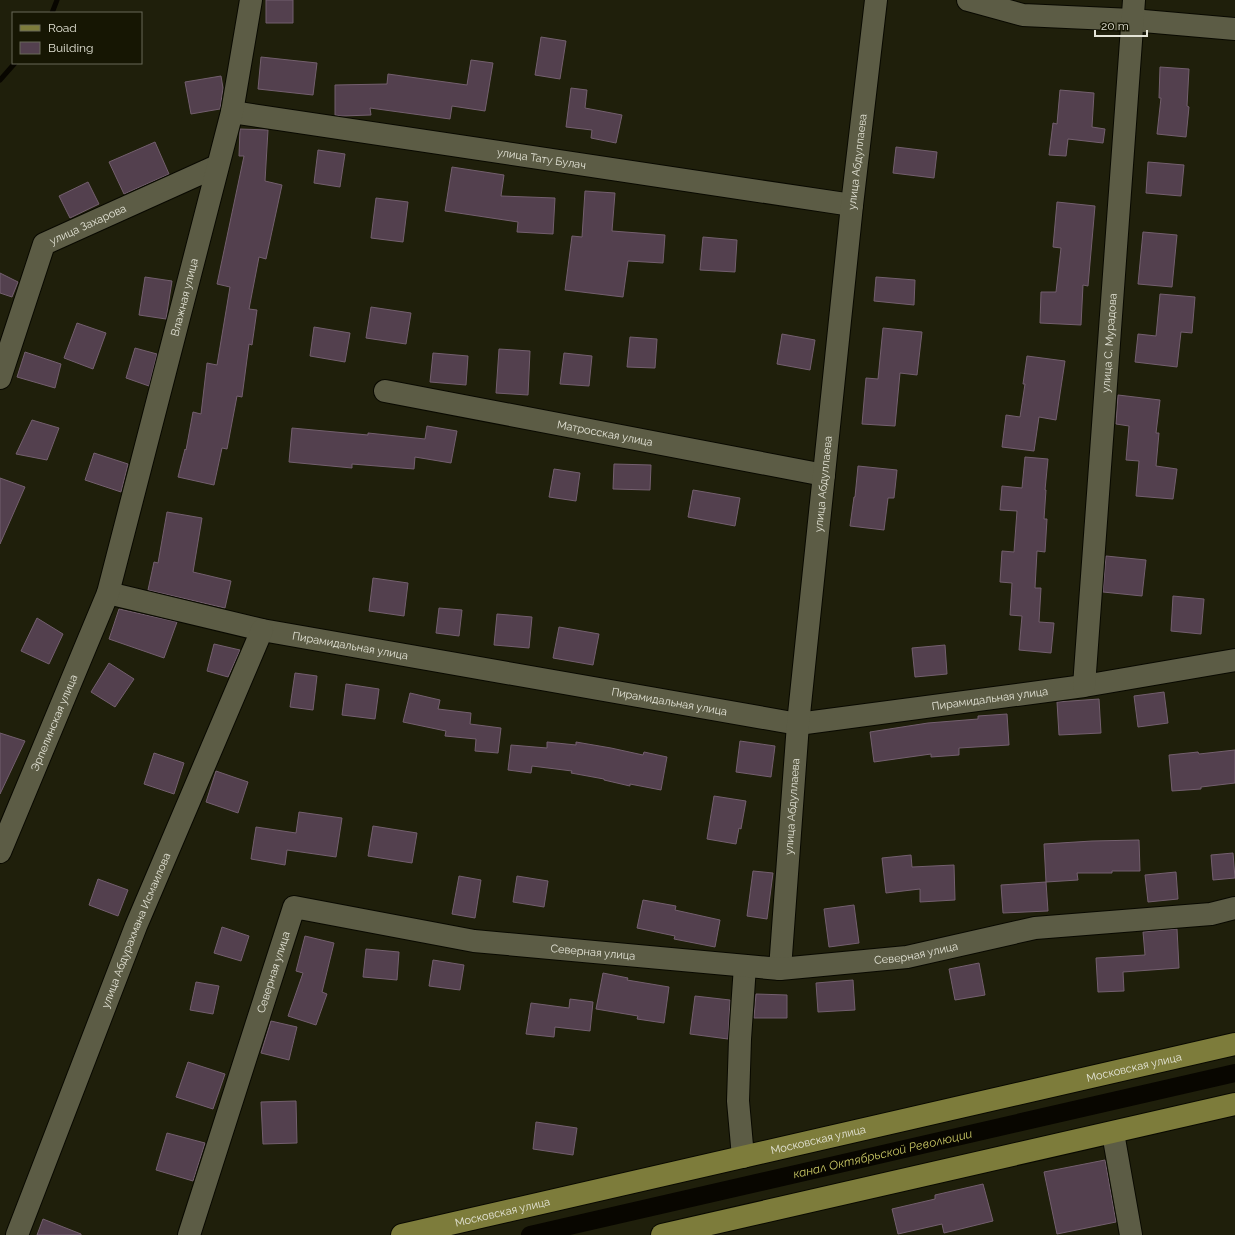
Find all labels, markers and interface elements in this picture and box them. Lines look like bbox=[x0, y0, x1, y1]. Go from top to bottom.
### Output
legend bbox=[12, 12, 142, 64]
scale bar bbox=[1095, 12, 1147, 38]
text: 20 m bbox=[1101, 19, 1129, 33]
text: Road bbox=[48, 21, 77, 35]
text: Building bbox=[48, 41, 94, 55]
street label: улица Абдуллаева bbox=[845, 113, 869, 210]
street label: улица Тату Булач bbox=[496, 145, 587, 172]
street label: улица Захарова bbox=[47, 201, 128, 247]
street label: Влажная улица bbox=[168, 257, 201, 338]
street label: улица С. Мурадова bbox=[1099, 293, 1119, 393]
street label: Матросская улица bbox=[556, 418, 654, 449]
street label: улица Абдуллаева bbox=[812, 435, 834, 533]
street label: Пирамидальная улица bbox=[291, 629, 409, 662]
street label: Эрпелинская улица bbox=[28, 672, 80, 773]
street label: Пирамидальная улица bbox=[931, 684, 1049, 713]
street label: Пирамидальная улица bbox=[611, 685, 728, 718]
street label: улица Абдуллаева bbox=[782, 758, 802, 855]
street label: улица Абдурахмана Исмаилова bbox=[99, 851, 173, 1010]
street label: Северная улица bbox=[254, 930, 292, 1015]
street label: Северная улица bbox=[874, 939, 959, 967]
street label: Северная улица bbox=[550, 942, 636, 962]
street label: Московская улица bbox=[1085, 1050, 1183, 1084]
street label: Московская улица bbox=[769, 1122, 867, 1157]
water label: канал Октябрьской Революции bbox=[792, 1127, 974, 1181]
street label: Московская улица bbox=[454, 1195, 551, 1229]

